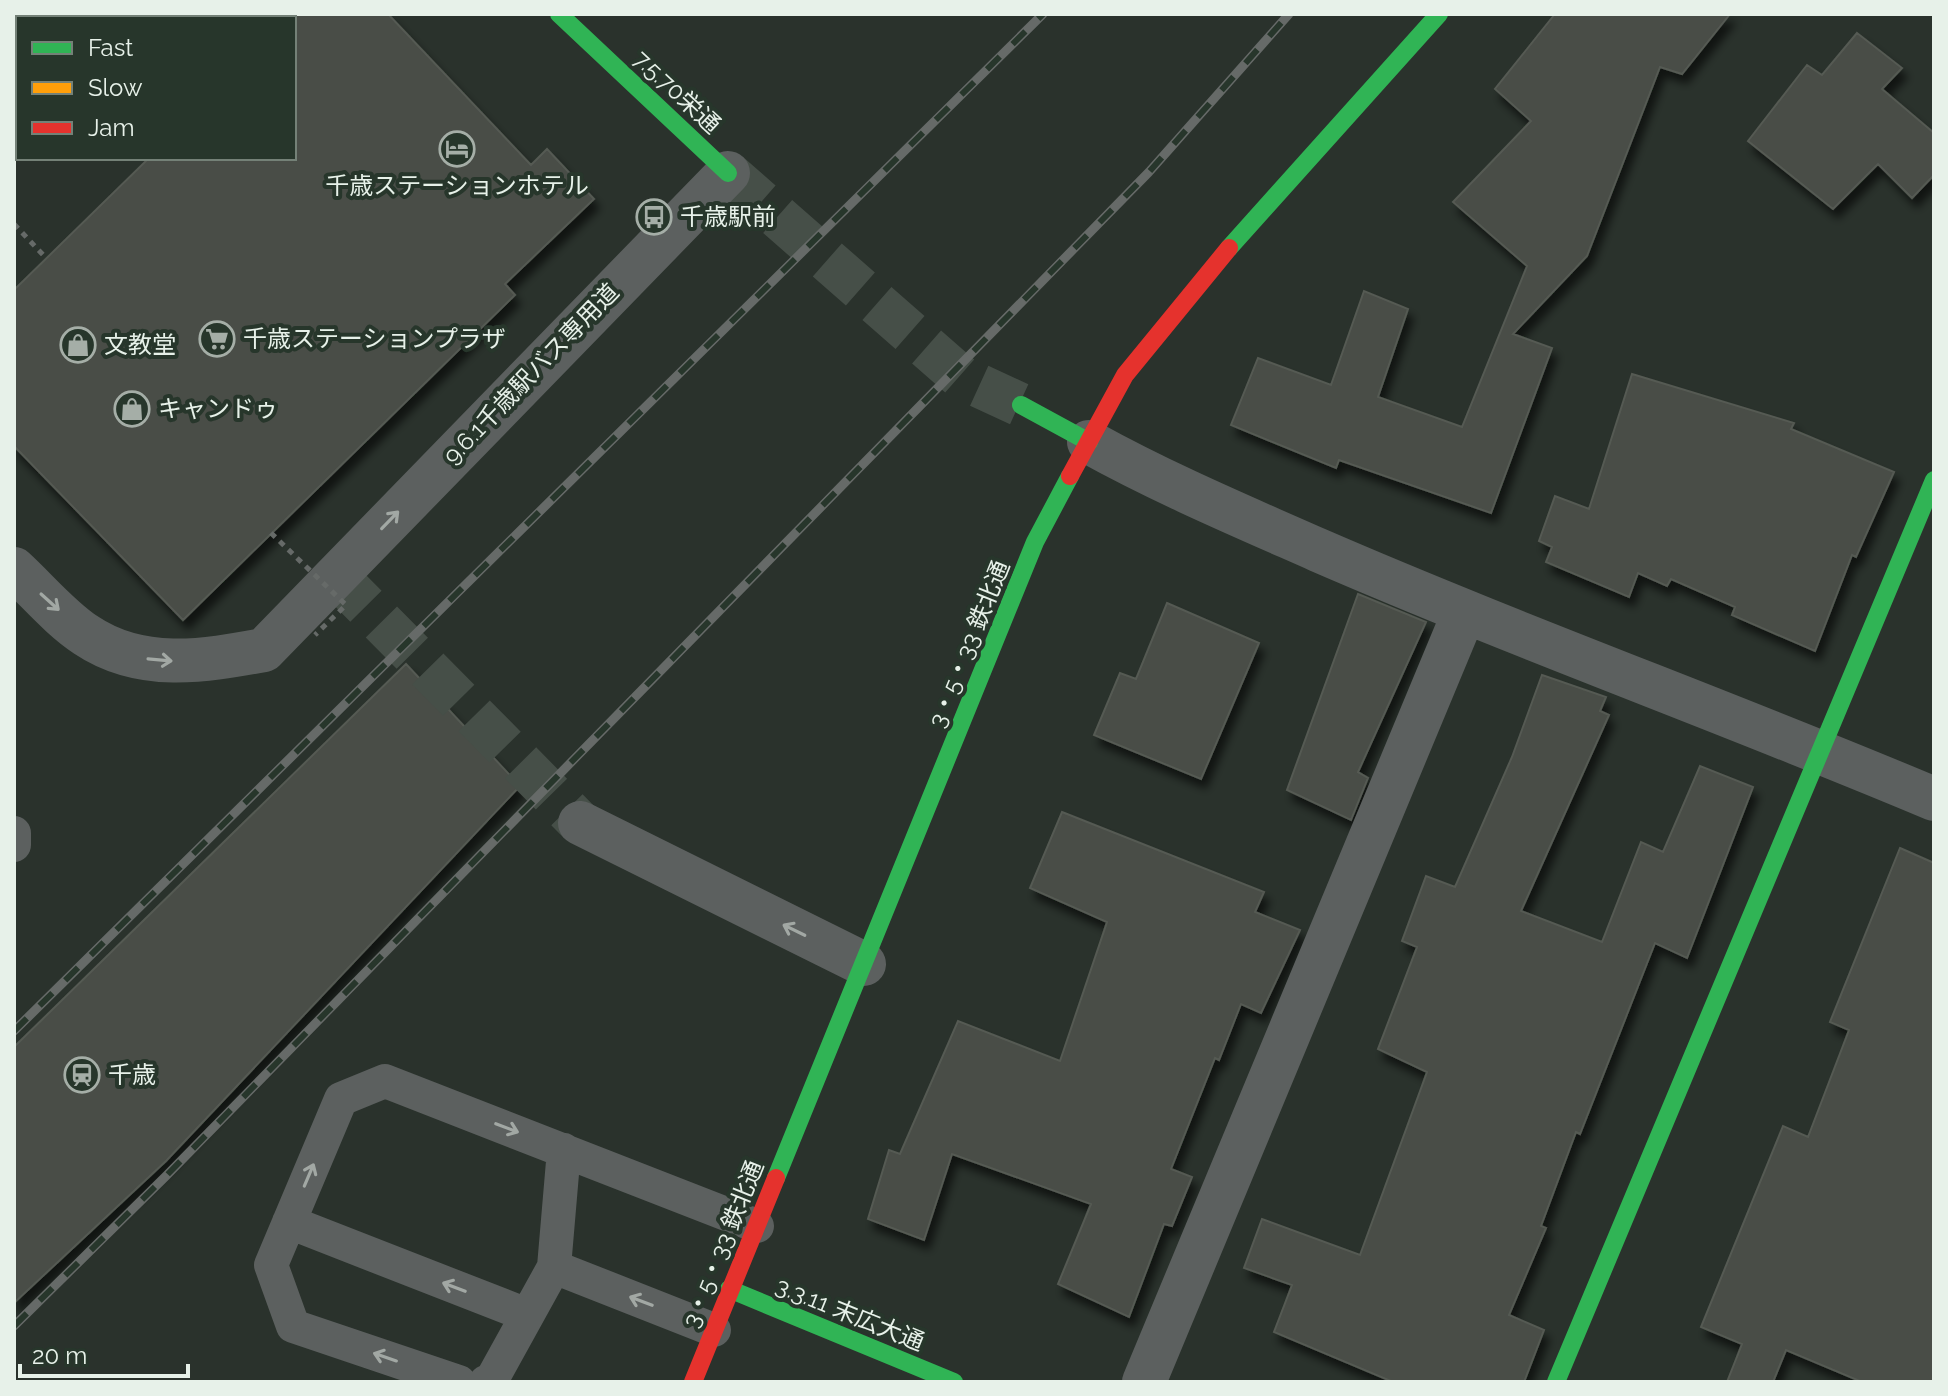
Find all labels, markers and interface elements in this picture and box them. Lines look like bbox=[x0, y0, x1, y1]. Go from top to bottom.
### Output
legend bbox=[16, 16, 296, 160]
text: Fast bbox=[88, 33, 133, 62]
street label: 7.5.70栄通 bbox=[628, 44, 727, 139]
text: Slow bbox=[88, 73, 143, 102]
text: Jam bbox=[88, 113, 134, 142]
hotel icon: 千歳ステーションホテル bbox=[438, 130, 476, 168]
place label: 千歳ステーションホテル bbox=[325, 171, 589, 200]
bus stop icon: 千歳駅前 bbox=[635, 198, 673, 236]
place label: 千歳駅前 bbox=[680, 202, 776, 231]
street label: 9.6.1千歳駅バス専用道 bbox=[437, 277, 624, 470]
supermarket icon: 千歳ステーションプラザ bbox=[198, 320, 236, 358]
place label: 千歳ステーションプラザ bbox=[243, 324, 506, 353]
shop icon: 文教堂 bbox=[59, 326, 97, 364]
place label: 文教堂 bbox=[104, 330, 176, 359]
shop icon: キャンドゥ bbox=[113, 390, 151, 428]
place label: キャンドゥ bbox=[158, 394, 278, 423]
one-way arrow bbox=[380, 511, 399, 530]
street label: 3・5・33 鉄北通 bbox=[922, 556, 1015, 732]
one-way arrow bbox=[40, 593, 60, 611]
one-way arrow bbox=[146, 653, 172, 668]
one-way arrow bbox=[783, 921, 807, 937]
station icon: 千歳 bbox=[63, 1056, 101, 1094]
place label: 千歳 bbox=[108, 1060, 156, 1089]
one-way arrow bbox=[494, 1122, 519, 1136]
street label: 3・5・33 鉄北通 bbox=[676, 1156, 769, 1332]
one-way arrow bbox=[302, 1163, 317, 1188]
street label: 3.3.11 末広大通 bbox=[772, 1271, 929, 1356]
one-way arrow bbox=[442, 1279, 467, 1293]
one-way arrow bbox=[629, 1293, 654, 1307]
scale bar bbox=[20, 1328, 188, 1378]
text: 20 m bbox=[32, 1341, 87, 1370]
one-way arrow bbox=[373, 1349, 398, 1364]

